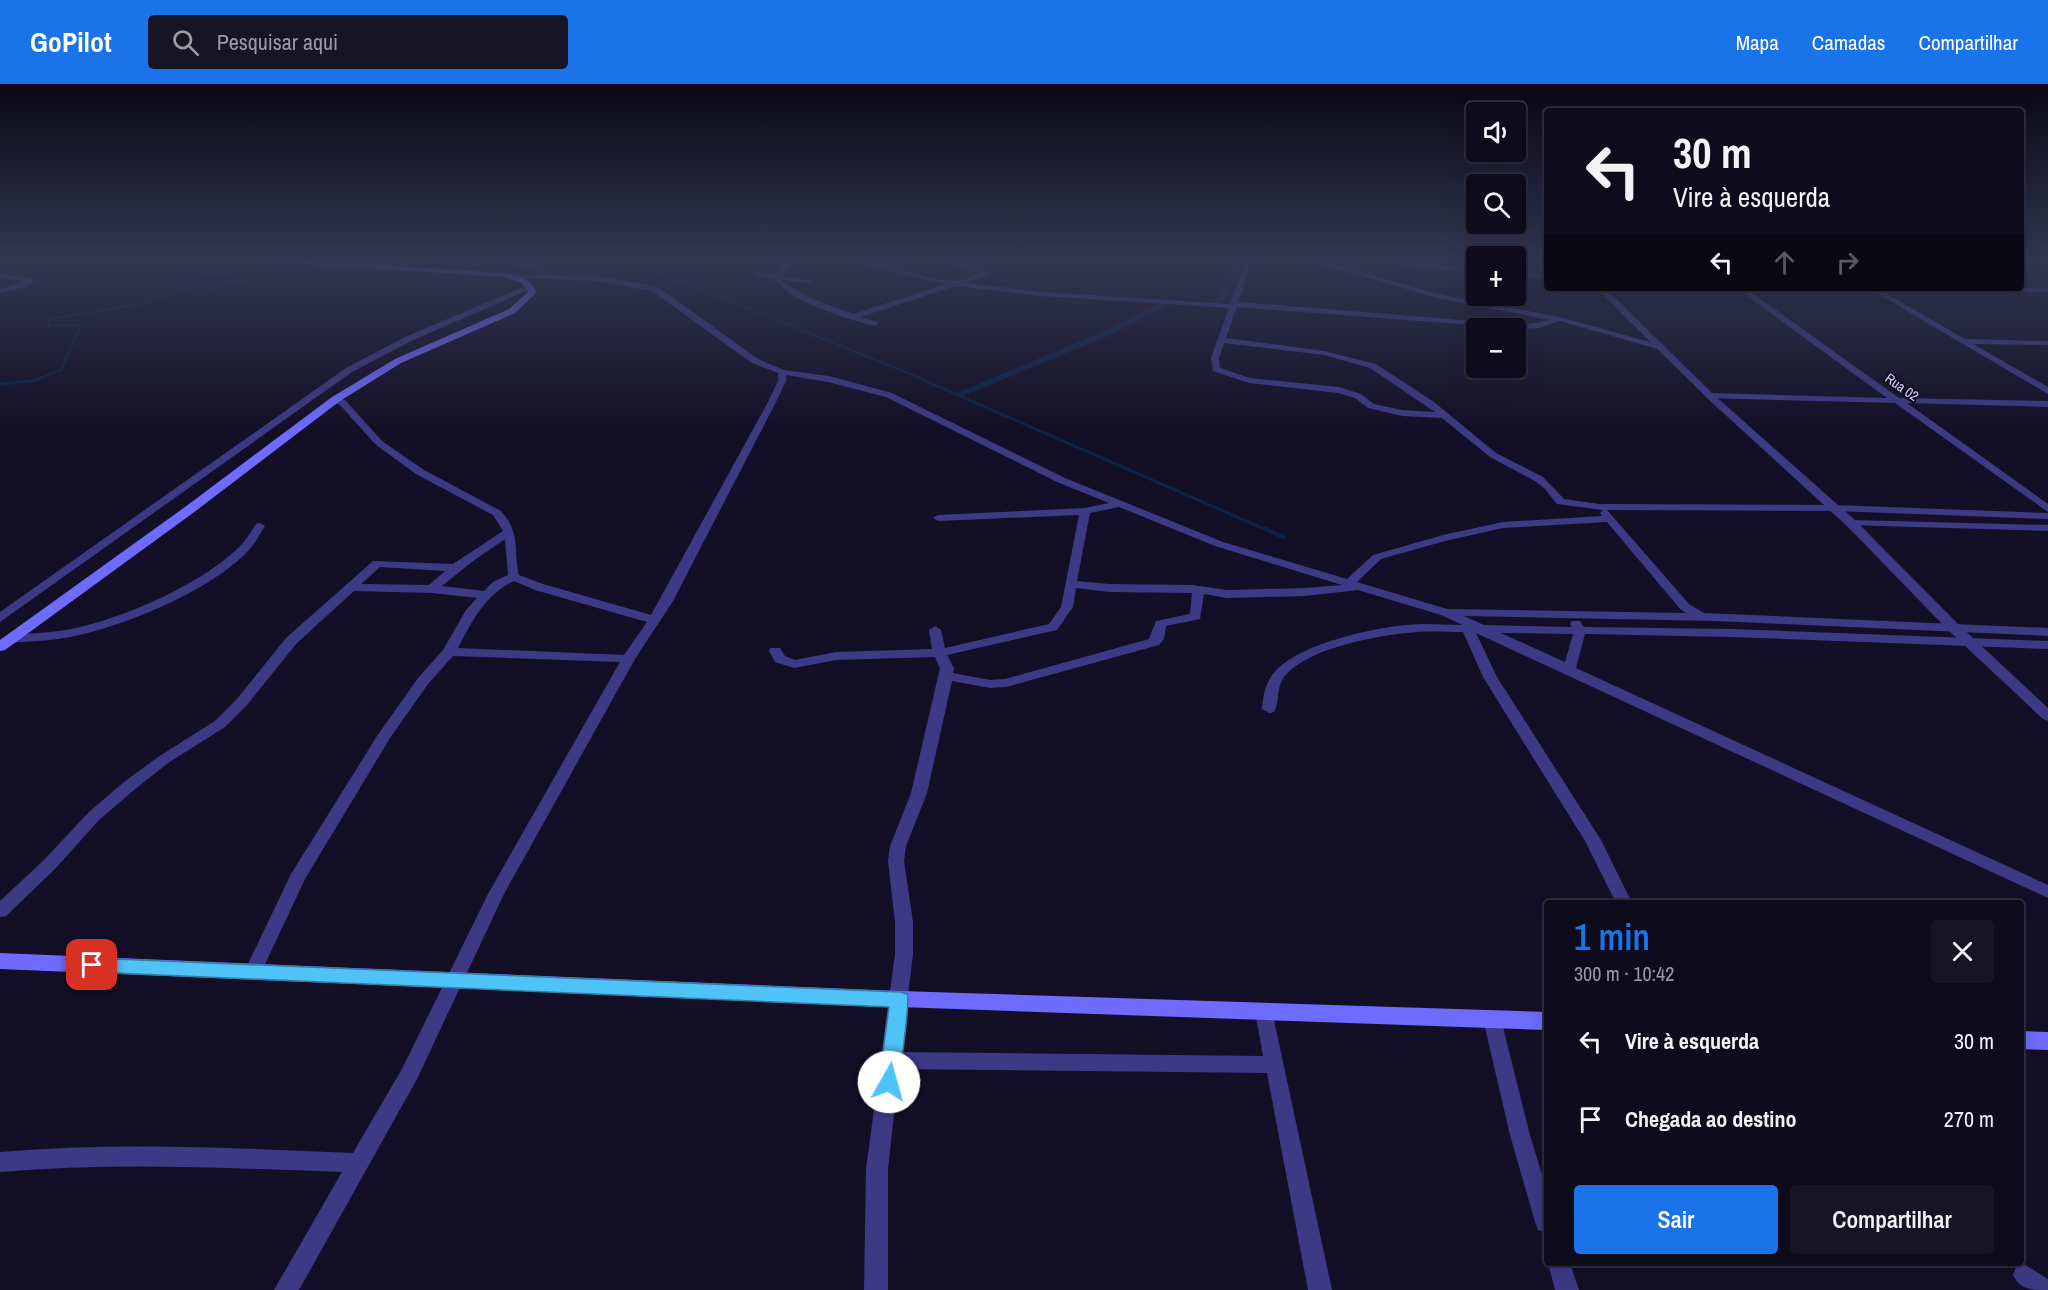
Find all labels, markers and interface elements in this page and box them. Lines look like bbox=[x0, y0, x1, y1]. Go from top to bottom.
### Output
search box bbox=[148, 15, 568, 69]
text: GoPilot bbox=[30, 23, 112, 61]
icon: search bbox=[169, 26, 202, 59]
text: Pesquisar aqui bbox=[217, 27, 338, 57]
text: Mapa bbox=[1736, 28, 1779, 57]
text: Camadas bbox=[1812, 28, 1885, 57]
text: Compartilhar bbox=[1918, 28, 2018, 57]
map controls bbox=[1466, 102, 1526, 378]
button: sound bbox=[1466, 102, 1526, 162]
text: 30 m bbox=[1673, 125, 1752, 181]
icon: left bbox=[1574, 132, 1652, 210]
button: search bbox=[1466, 174, 1526, 234]
text: Vire à esquerda bbox=[1673, 179, 1830, 215]
button: + bbox=[1466, 246, 1526, 306]
icon: left bbox=[1705, 246, 1738, 279]
icon: ahead bbox=[1768, 246, 1801, 279]
icon: right bbox=[1831, 246, 1864, 279]
button: − bbox=[1466, 318, 1526, 378]
street label: Rua 02 bbox=[1882, 369, 1922, 405]
text: 1 min bbox=[1574, 913, 1650, 961]
button: close bbox=[1931, 920, 1994, 983]
pin bbox=[66, 939, 117, 990]
icon: arrive bbox=[75, 948, 108, 981]
text: 300 m · 10:42 bbox=[1574, 960, 1674, 987]
icon: left bbox=[1574, 1025, 1607, 1058]
text: Vire à esquerda bbox=[1625, 1026, 1759, 1056]
text: 30 m bbox=[1954, 1026, 1994, 1056]
position arrow bbox=[857, 1050, 921, 1114]
icon: arrive bbox=[1574, 1103, 1607, 1136]
text: Chegada ao destino bbox=[1625, 1104, 1796, 1134]
text: 270 m bbox=[1944, 1104, 1994, 1134]
button: Sair bbox=[1574, 1185, 1778, 1254]
button: Compartilhar bbox=[1790, 1185, 1994, 1254]

